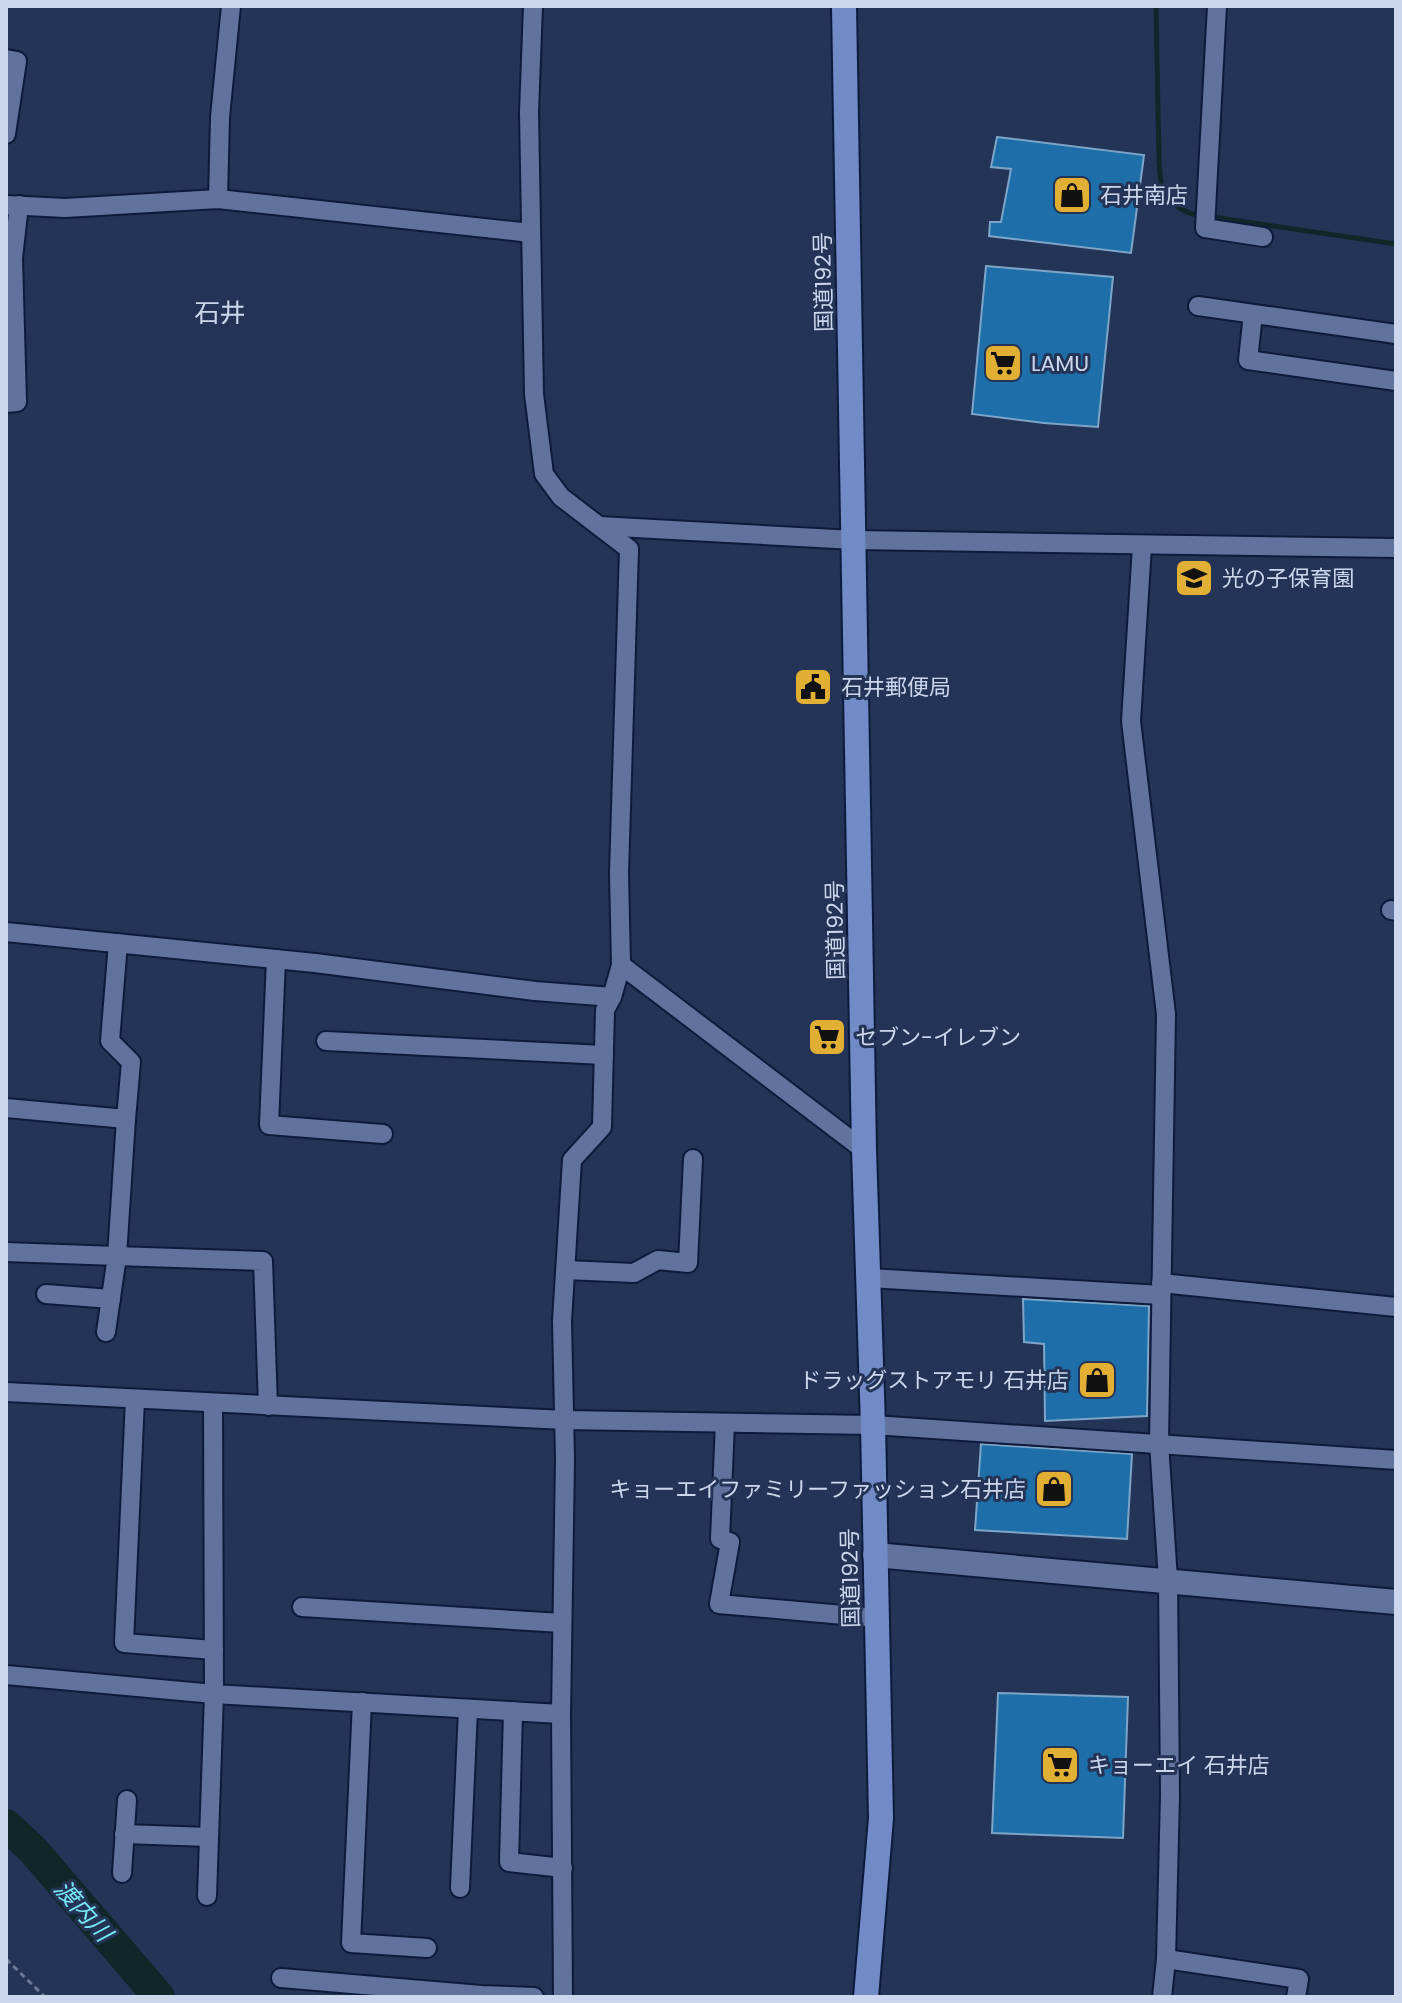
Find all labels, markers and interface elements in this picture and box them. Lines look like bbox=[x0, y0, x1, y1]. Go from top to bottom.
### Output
shop icon: 石井南店 bbox=[1051, 174, 1093, 216]
place label: 石井南店 bbox=[1100, 180, 1188, 211]
street label: 国道192号 bbox=[807, 232, 840, 332]
district label: 石井 bbox=[194, 295, 246, 331]
supermarket icon: LAMU bbox=[982, 342, 1024, 384]
place label: LAMU bbox=[1031, 348, 1089, 379]
school or university icon: 光の子保育園 bbox=[1173, 557, 1215, 599]
place label: 光の子保育園 bbox=[1222, 563, 1354, 594]
public building icon: 石井郵便局 bbox=[792, 666, 834, 708]
place label: 石井郵便局 bbox=[841, 672, 951, 703]
street label: 国道192号 bbox=[819, 880, 852, 980]
supermarket icon: セブン-イレブン bbox=[806, 1016, 848, 1058]
place label: セブン-イレブン bbox=[855, 1022, 1021, 1053]
shop icon: ドラッグストアモリ 石井店 bbox=[1076, 1359, 1118, 1401]
place label: ドラッグストアモリ 石井店 bbox=[799, 1365, 1069, 1396]
shop icon: キョーエイファミリーファッション石井店 bbox=[1033, 1468, 1075, 1510]
place label: キョーエイファミリーファッション石井店 bbox=[609, 1474, 1026, 1505]
street label: 国道192号 bbox=[834, 1528, 867, 1628]
supermarket icon: キョーエイ 石井店 bbox=[1039, 1744, 1081, 1786]
place label: キョーエイ 石井店 bbox=[1088, 1750, 1270, 1781]
water label: 渡内川 bbox=[47, 1873, 122, 1951]

